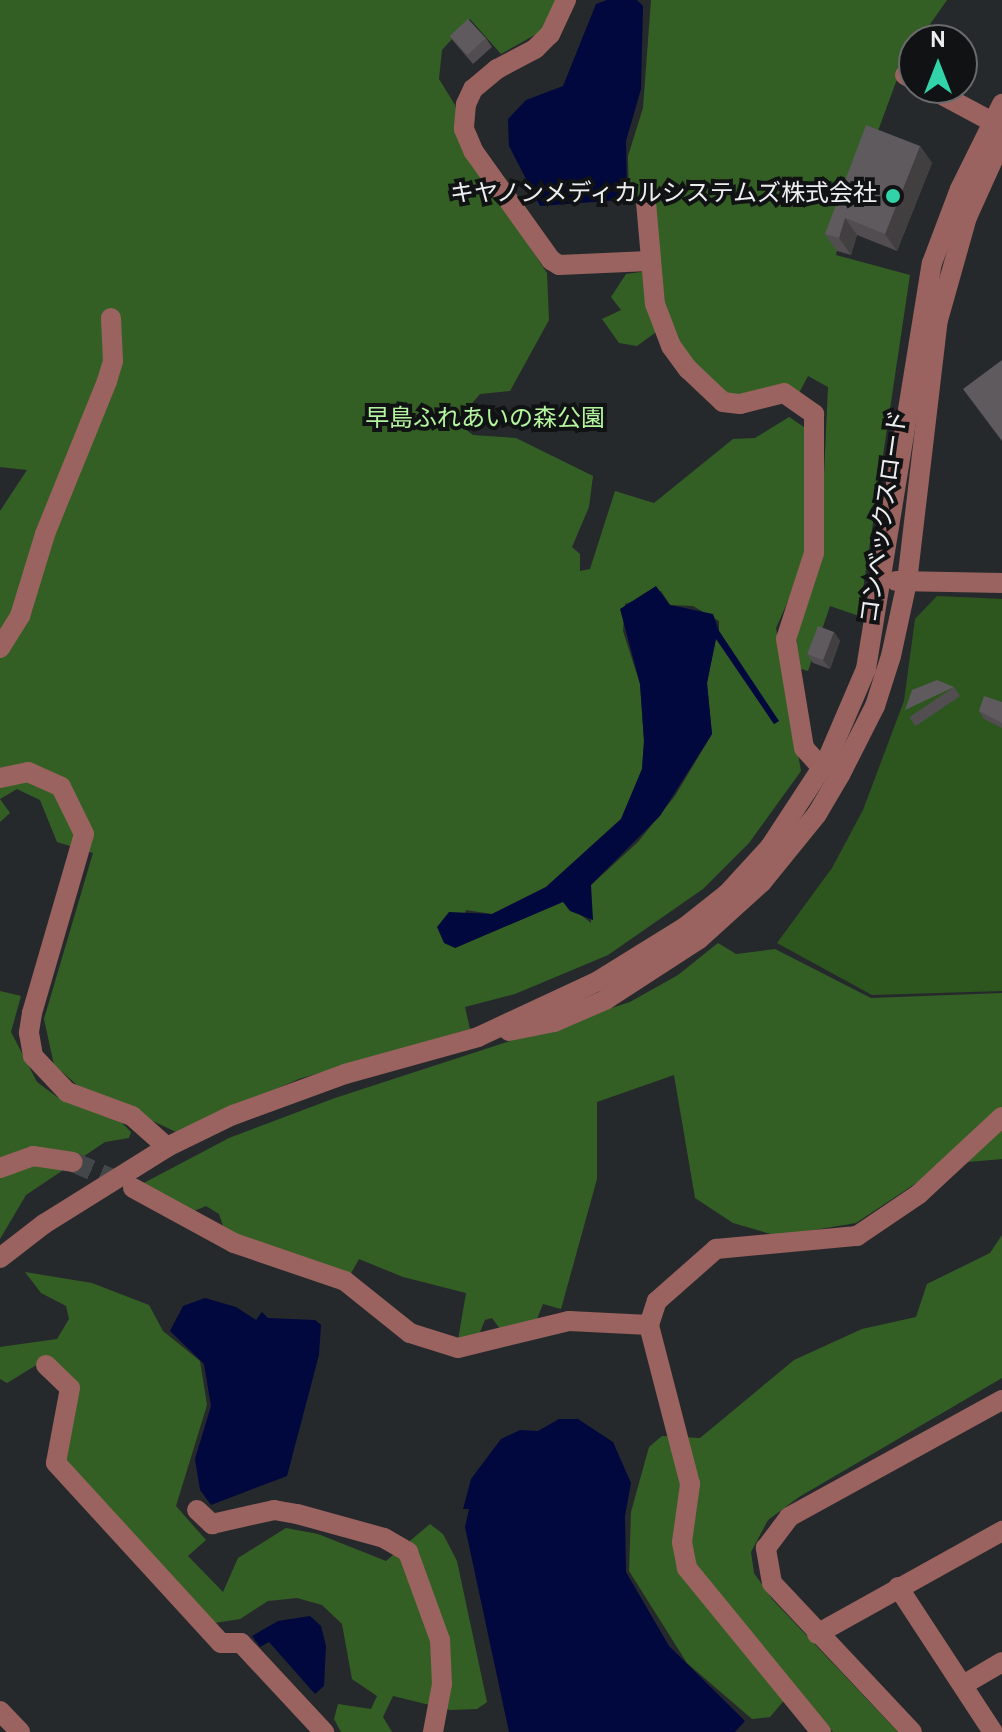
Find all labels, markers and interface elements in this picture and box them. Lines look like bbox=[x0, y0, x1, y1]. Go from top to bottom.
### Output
north arrow bbox=[898, 24, 978, 104]
text: N bbox=[930, 28, 946, 55]
place label: キヤノンメディカルシステムズ株式会社 bbox=[445, 182, 877, 210]
marker: キヤノンメディカルシステムズ株式会社 bbox=[884, 187, 902, 205]
park label: 早島ふれあいの森公園 bbox=[365, 407, 605, 435]
street label: コンベックスロード bbox=[857, 408, 915, 626]

